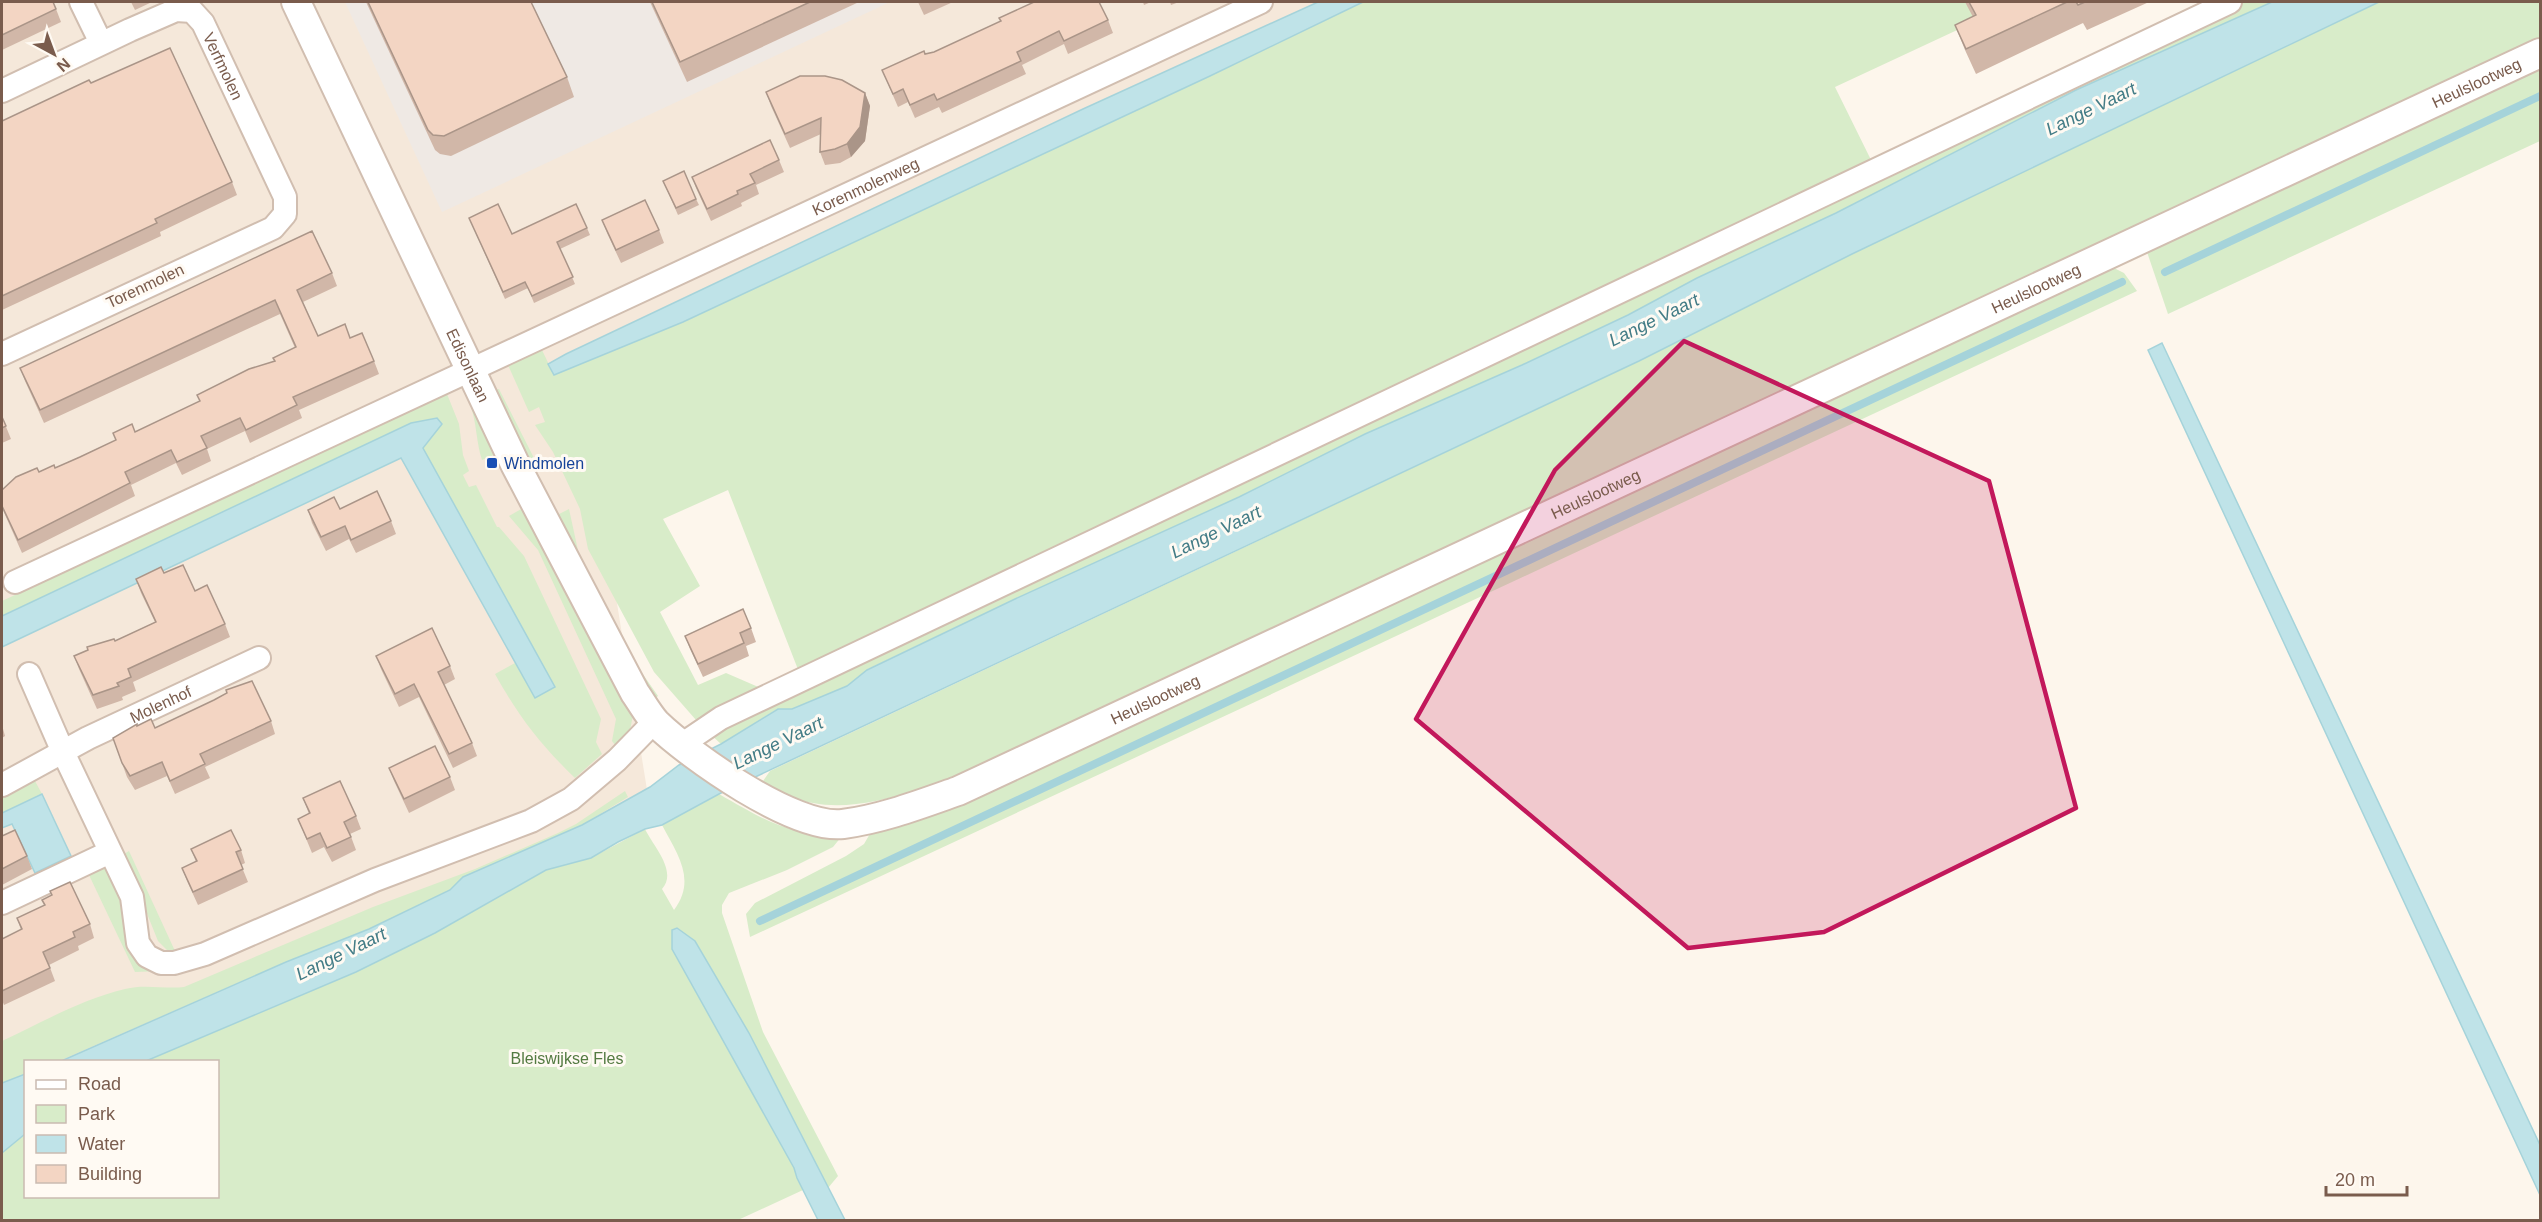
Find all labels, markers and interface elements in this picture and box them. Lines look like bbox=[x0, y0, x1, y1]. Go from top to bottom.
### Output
north arrow bbox=[24, 24, 84, 84]
street label: Verfmolen bbox=[200, 30, 246, 102]
text: N bbox=[54, 55, 73, 75]
street label: Heulslootweg bbox=[2429, 55, 2523, 111]
water label: Lange Vaart bbox=[2043, 78, 2140, 139]
street label: Korenmolenweg bbox=[809, 154, 921, 218]
street label: Heulslootweg bbox=[1989, 260, 2083, 316]
street label: Torenmolen bbox=[104, 261, 186, 311]
water label: Lange Vaart bbox=[1606, 289, 1703, 350]
street label: Edisonlaan bbox=[444, 326, 493, 405]
place label: Windmolen bbox=[504, 455, 584, 472]
marker: Windmolen bbox=[485, 456, 499, 470]
street label: Heulslootweg bbox=[1548, 466, 1643, 522]
water label: Lange Vaart bbox=[1168, 501, 1265, 562]
street label: Heulslootweg bbox=[1108, 671, 1202, 727]
street label: Molenhof bbox=[127, 682, 194, 726]
water label: Lange Vaart bbox=[730, 712, 827, 773]
water label: Lange Vaart bbox=[293, 923, 390, 984]
park label: Bleiswijkse Fles bbox=[511, 1050, 623, 1067]
legend bbox=[24, 1060, 219, 1198]
text: Road bbox=[78, 1074, 121, 1094]
text: Park bbox=[78, 1104, 116, 1124]
text: Water bbox=[78, 1134, 125, 1154]
scale bar bbox=[2326, 1159, 2407, 1197]
text: Building bbox=[78, 1164, 142, 1184]
text: 20 m bbox=[2335, 1170, 2375, 1190]

